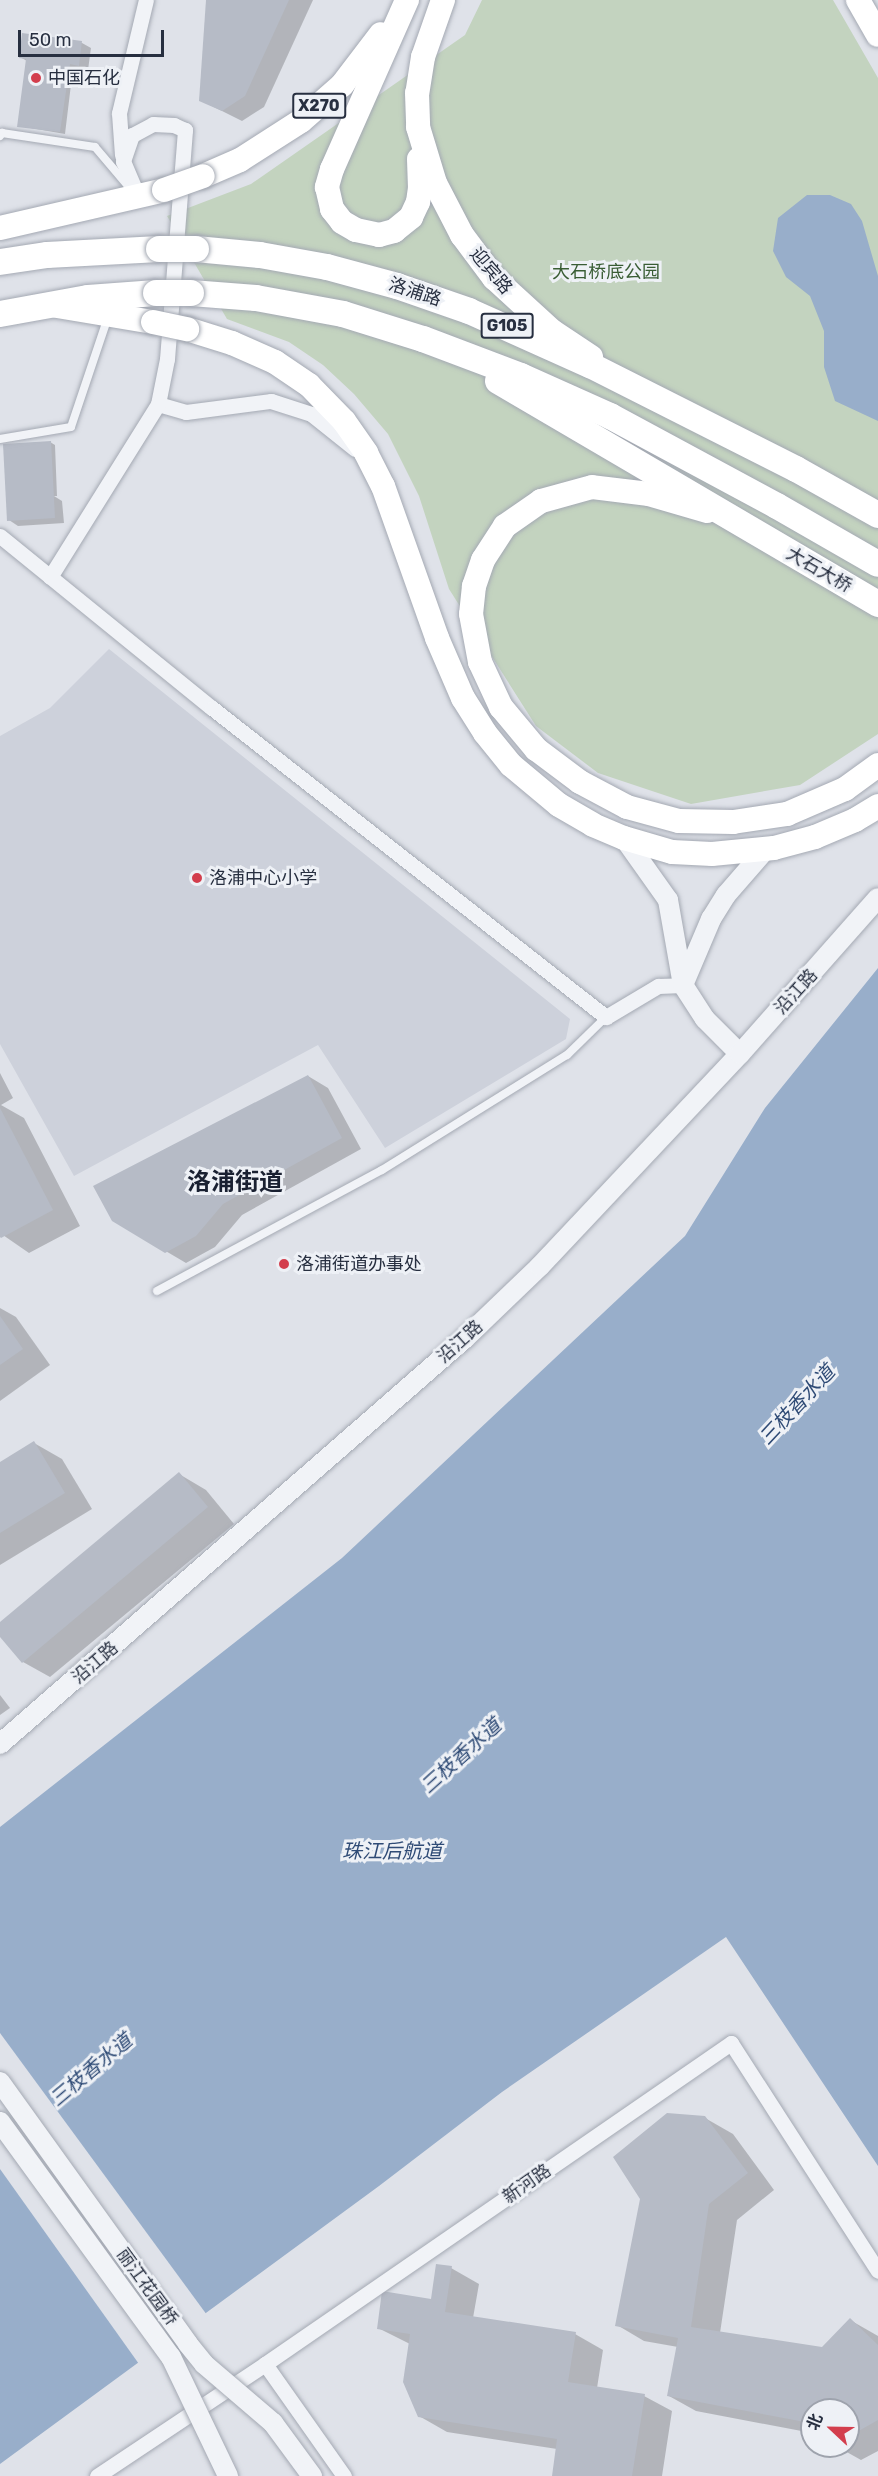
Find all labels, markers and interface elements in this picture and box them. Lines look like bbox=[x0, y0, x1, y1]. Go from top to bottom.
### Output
scale bar bbox=[21, 18, 166, 56]
text: 50 m bbox=[29, 29, 72, 51]
place label: 中国石化 bbox=[48, 67, 120, 89]
marker: 中国石化 bbox=[29, 71, 43, 85]
road number: X270 bbox=[292, 93, 346, 119]
street label: 迎宾路 bbox=[465, 243, 517, 299]
park label: 大石桥底公园 bbox=[552, 261, 660, 283]
street label: 洛浦路 bbox=[386, 273, 444, 311]
road number: G105 bbox=[480, 313, 534, 339]
street label: 大石大桥 bbox=[782, 543, 856, 597]
place label: 洛浦中心小学 bbox=[209, 867, 317, 889]
marker: 洛浦中心小学 bbox=[190, 871, 204, 885]
street label: 沿江路 bbox=[770, 965, 822, 1019]
district label: 洛浦街道 bbox=[187, 1169, 283, 1197]
place label: 洛浦街道办事处 bbox=[296, 1253, 422, 1275]
marker: 洛浦街道办事处 bbox=[277, 1257, 291, 1271]
street label: 沿江路 bbox=[433, 1316, 487, 1368]
water label: 三枝香水道 bbox=[754, 1360, 840, 1450]
street label: 沿江路 bbox=[68, 1637, 122, 1689]
water label: 三枝香水道 bbox=[416, 1714, 506, 1798]
water label: 珠江后航道 bbox=[342, 1839, 442, 1863]
water label: 三枝香水道 bbox=[45, 2029, 137, 2111]
street label: 新河路 bbox=[499, 2160, 555, 2208]
street label: 丽江花园桥 bbox=[112, 2244, 182, 2330]
north arrow bbox=[800, 2398, 860, 2458]
text: 北 bbox=[803, 2411, 827, 2433]

